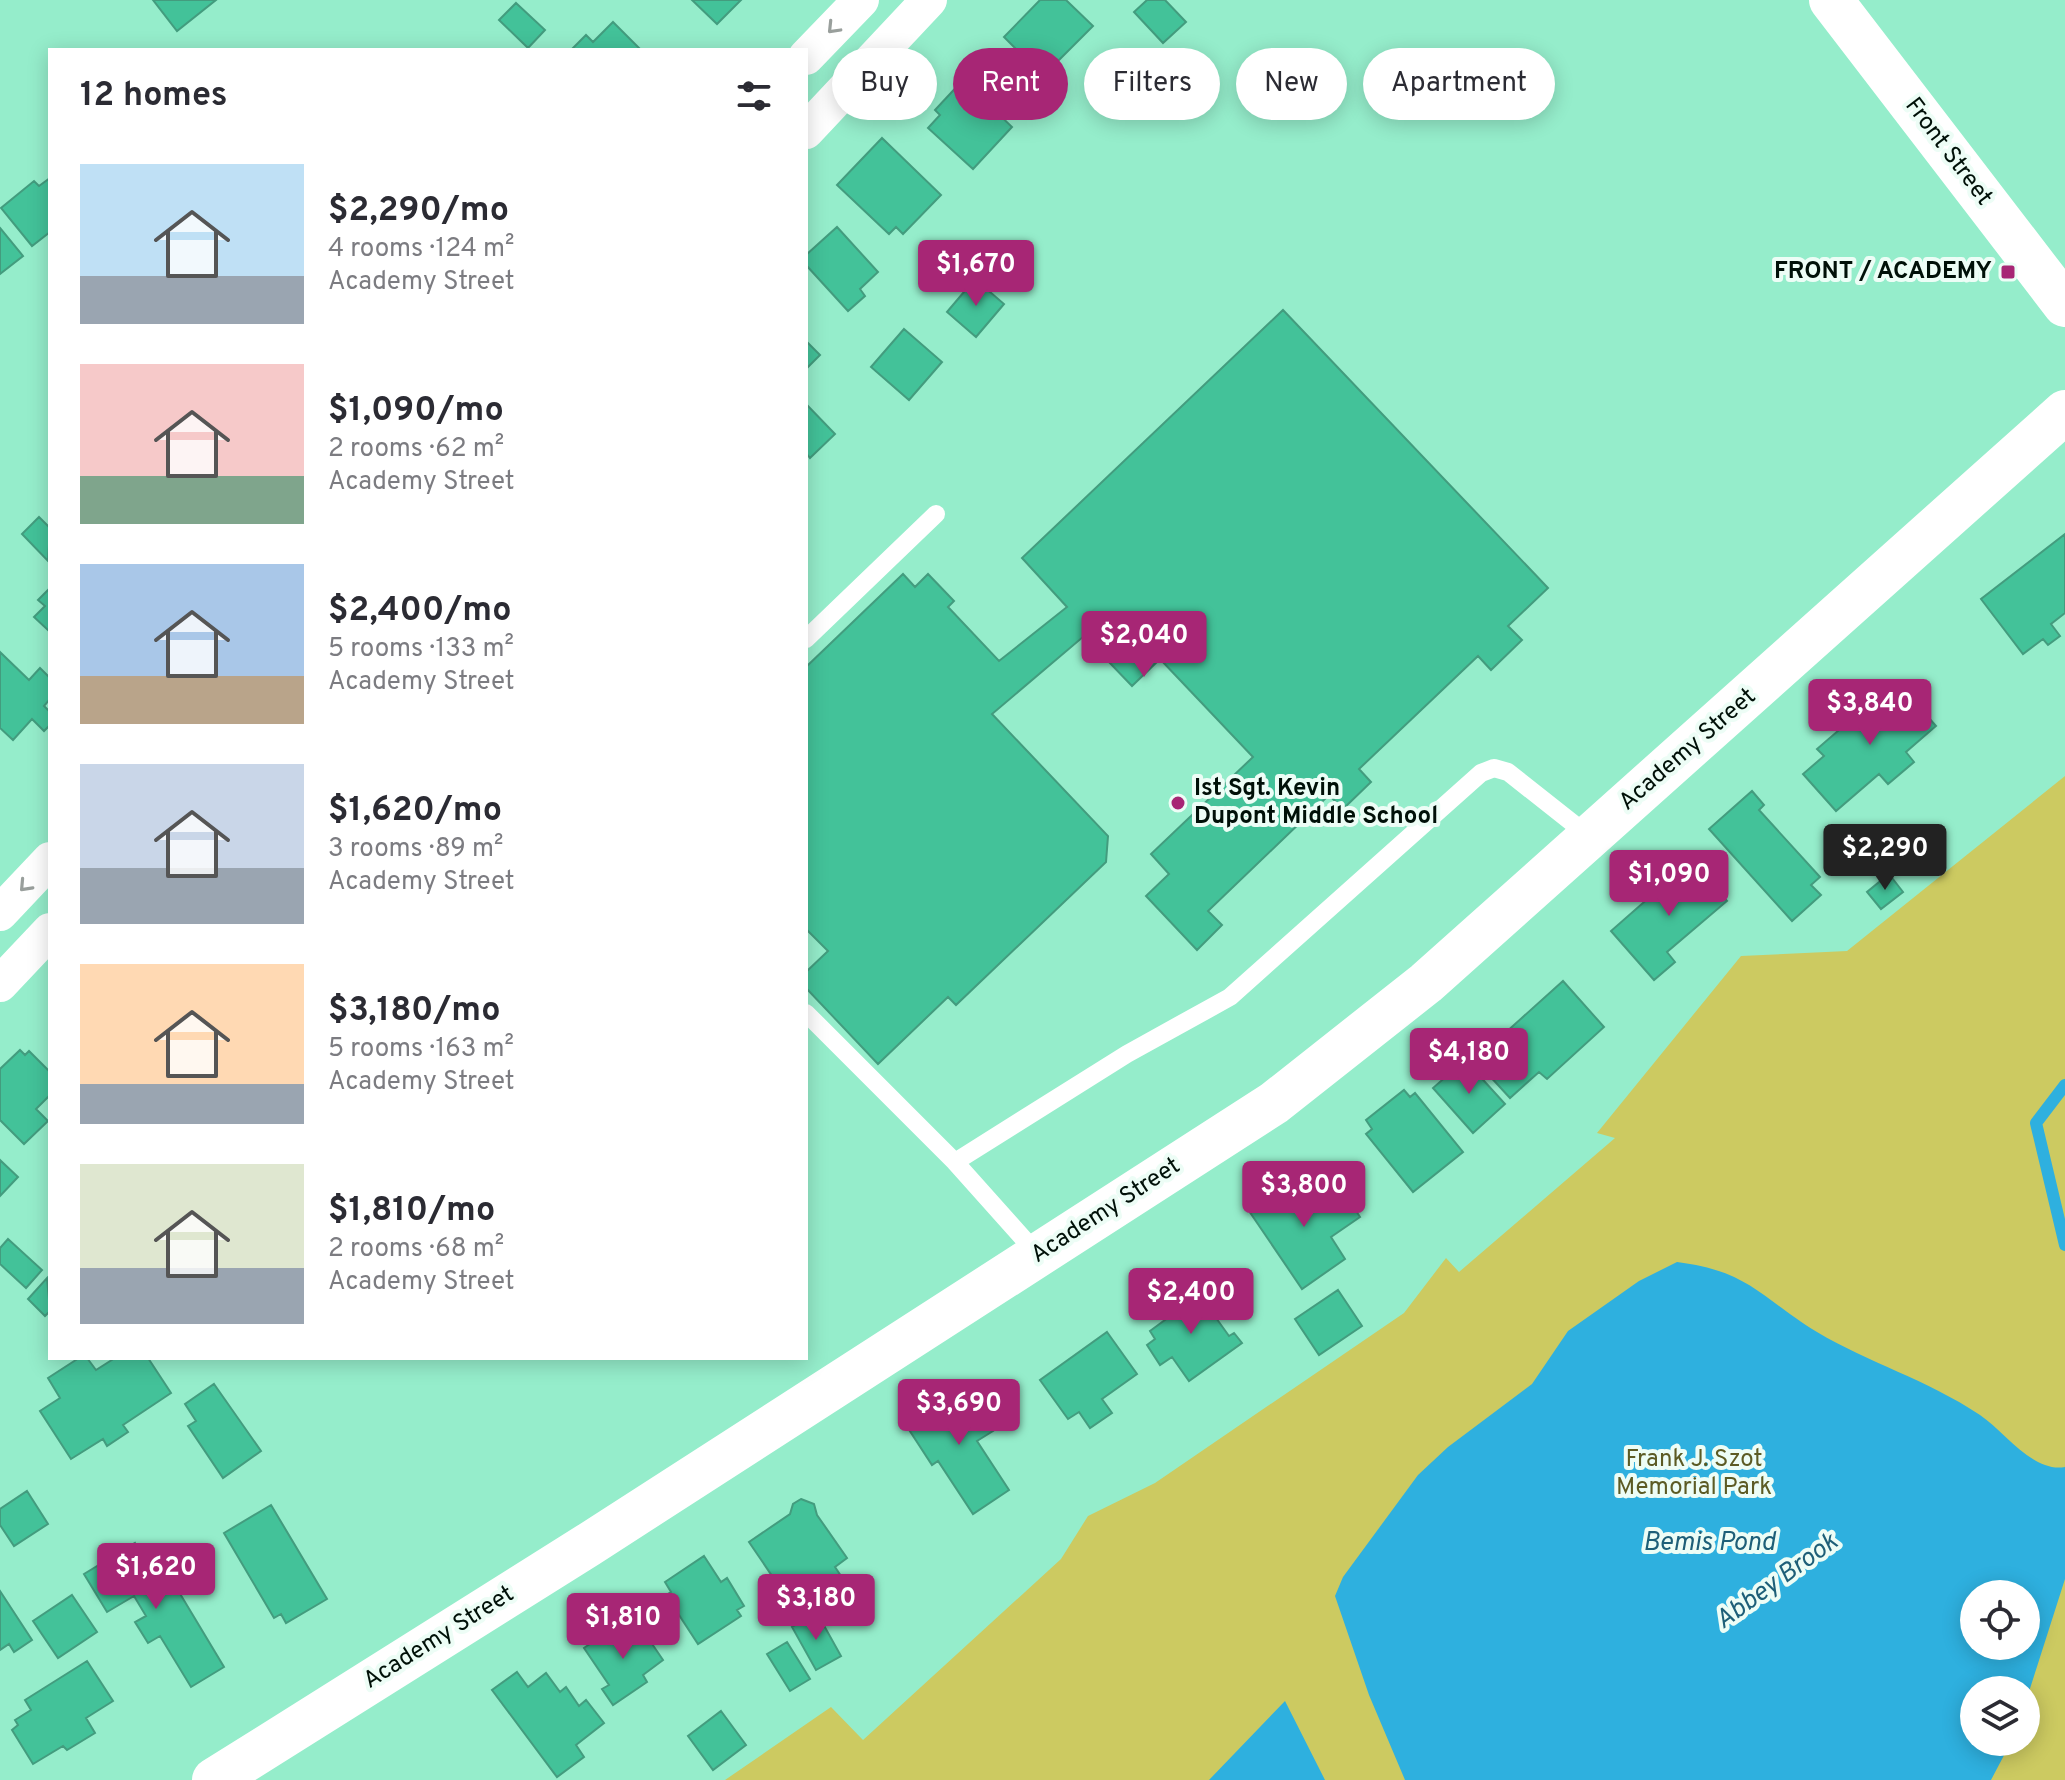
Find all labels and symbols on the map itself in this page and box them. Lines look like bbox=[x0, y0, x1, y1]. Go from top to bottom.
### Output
one-way arrow bbox=[828, 19, 843, 33]
street label: Front Street bbox=[1898, 92, 1998, 212]
pin: $1,670 bbox=[911, 240, 1041, 308]
place label: FRONT / ACADEMY bbox=[1774, 257, 1992, 287]
marker: FRONT / ACADEMY bbox=[1999, 263, 2017, 281]
pin: $2,040 bbox=[1079, 611, 1209, 679]
pin: $3,840 bbox=[1805, 679, 1935, 747]
street label: Academy Street bbox=[1613, 682, 1763, 818]
place label: Ist Sgt. Kevin Dupont Middle School bbox=[1194, 774, 1438, 832]
marker: Ist Sgt. Kevin Dupont Middle School bbox=[1169, 794, 1187, 812]
pin: $2,290 bbox=[1820, 824, 1950, 892]
pin: $1,090 bbox=[1604, 850, 1734, 918]
one-way arrow bbox=[21, 877, 35, 892]
pin: $4,180 bbox=[1404, 1028, 1534, 1096]
street label: Academy Street bbox=[1026, 1152, 1186, 1270]
pin: $3,800 bbox=[1239, 1161, 1369, 1229]
pin: $2,400 bbox=[1126, 1268, 1256, 1336]
pin: $3,690 bbox=[894, 1379, 1024, 1447]
park label: Frank J. Szot Memorial Park bbox=[1616, 1445, 1772, 1503]
water label: Abbey Brook bbox=[1709, 1526, 1846, 1638]
water label: Bemis Pond bbox=[1643, 1527, 1777, 1560]
pin: $1,620 bbox=[91, 1543, 221, 1611]
pin: $3,180 bbox=[751, 1574, 881, 1642]
street label: Academy Street bbox=[358, 1580, 520, 1696]
pin: $1,810 bbox=[558, 1593, 688, 1661]

